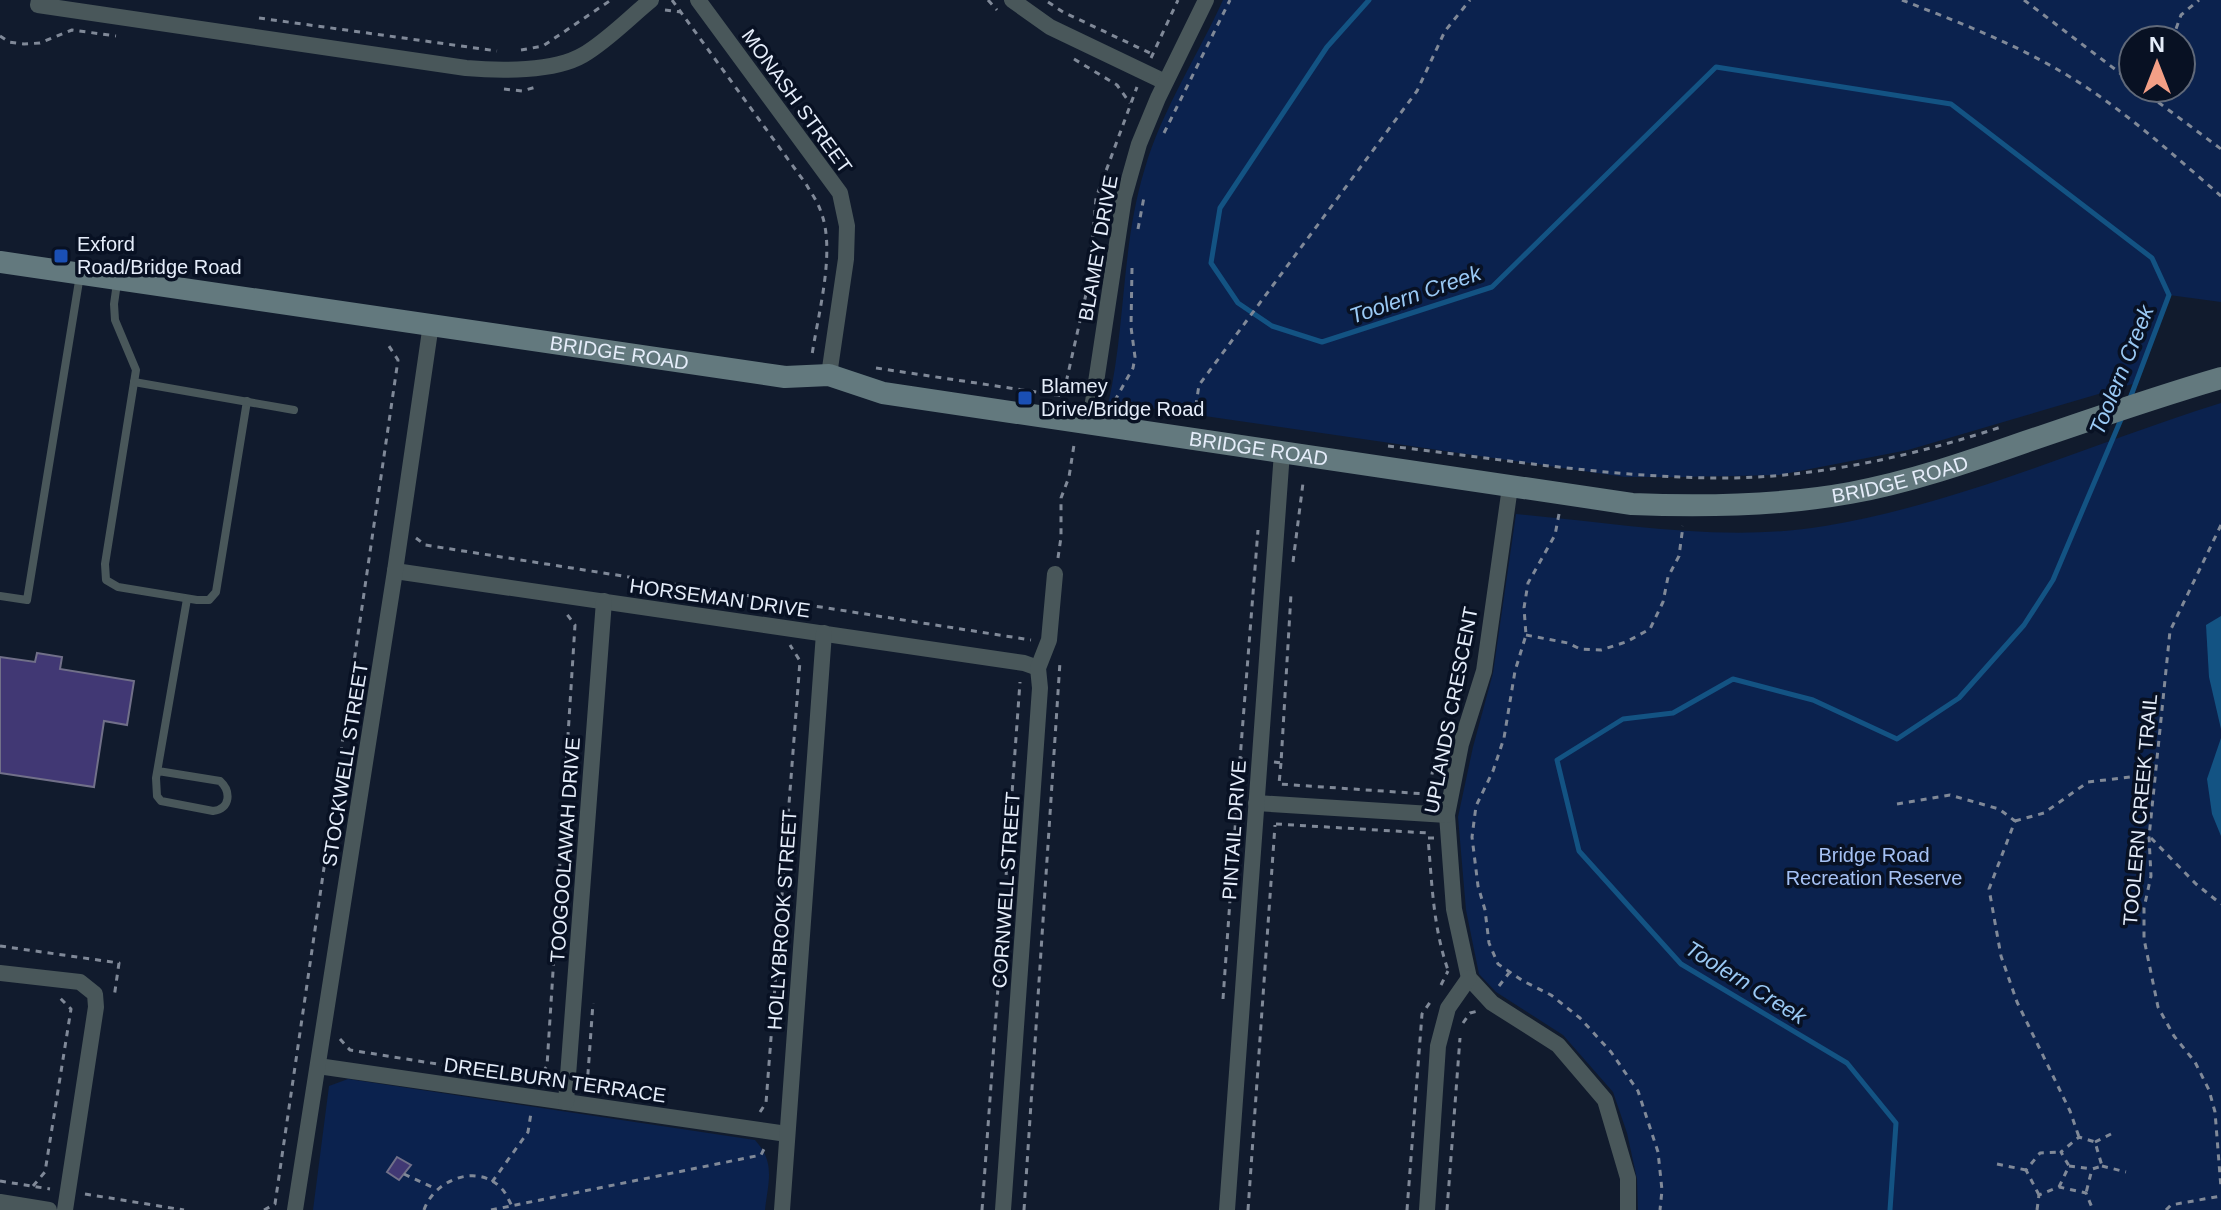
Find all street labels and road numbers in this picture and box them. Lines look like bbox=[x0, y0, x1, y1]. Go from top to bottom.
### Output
street label: MONASH STREET bbox=[737, 25, 857, 177]
street label: BLAMEY DRIVE bbox=[1074, 173, 1122, 323]
street label: BRIDGE ROAD bbox=[548, 332, 690, 374]
street label: BRIDGE ROAD bbox=[1188, 428, 1329, 470]
street label: BRIDGE ROAD bbox=[1830, 451, 1971, 507]
street label: HORSEMAN DRIVE bbox=[628, 574, 812, 622]
street label: UPLANDS CRESCENT bbox=[1420, 605, 1482, 815]
street label: STOCKWELL STREET bbox=[318, 660, 372, 868]
street label: TOOLERN CREEK TRAIL bbox=[2119, 693, 2161, 927]
street label: TOOGOOLAWAH DRIVE bbox=[546, 737, 584, 963]
street label: PINTAIL DRIVE bbox=[1218, 759, 1250, 901]
street label: CORNWELL STREET bbox=[988, 791, 1024, 989]
street label: HOLLYBROOK STREET bbox=[763, 809, 801, 1031]
street label: DREELBURN TERRACE bbox=[442, 1054, 668, 1106]

